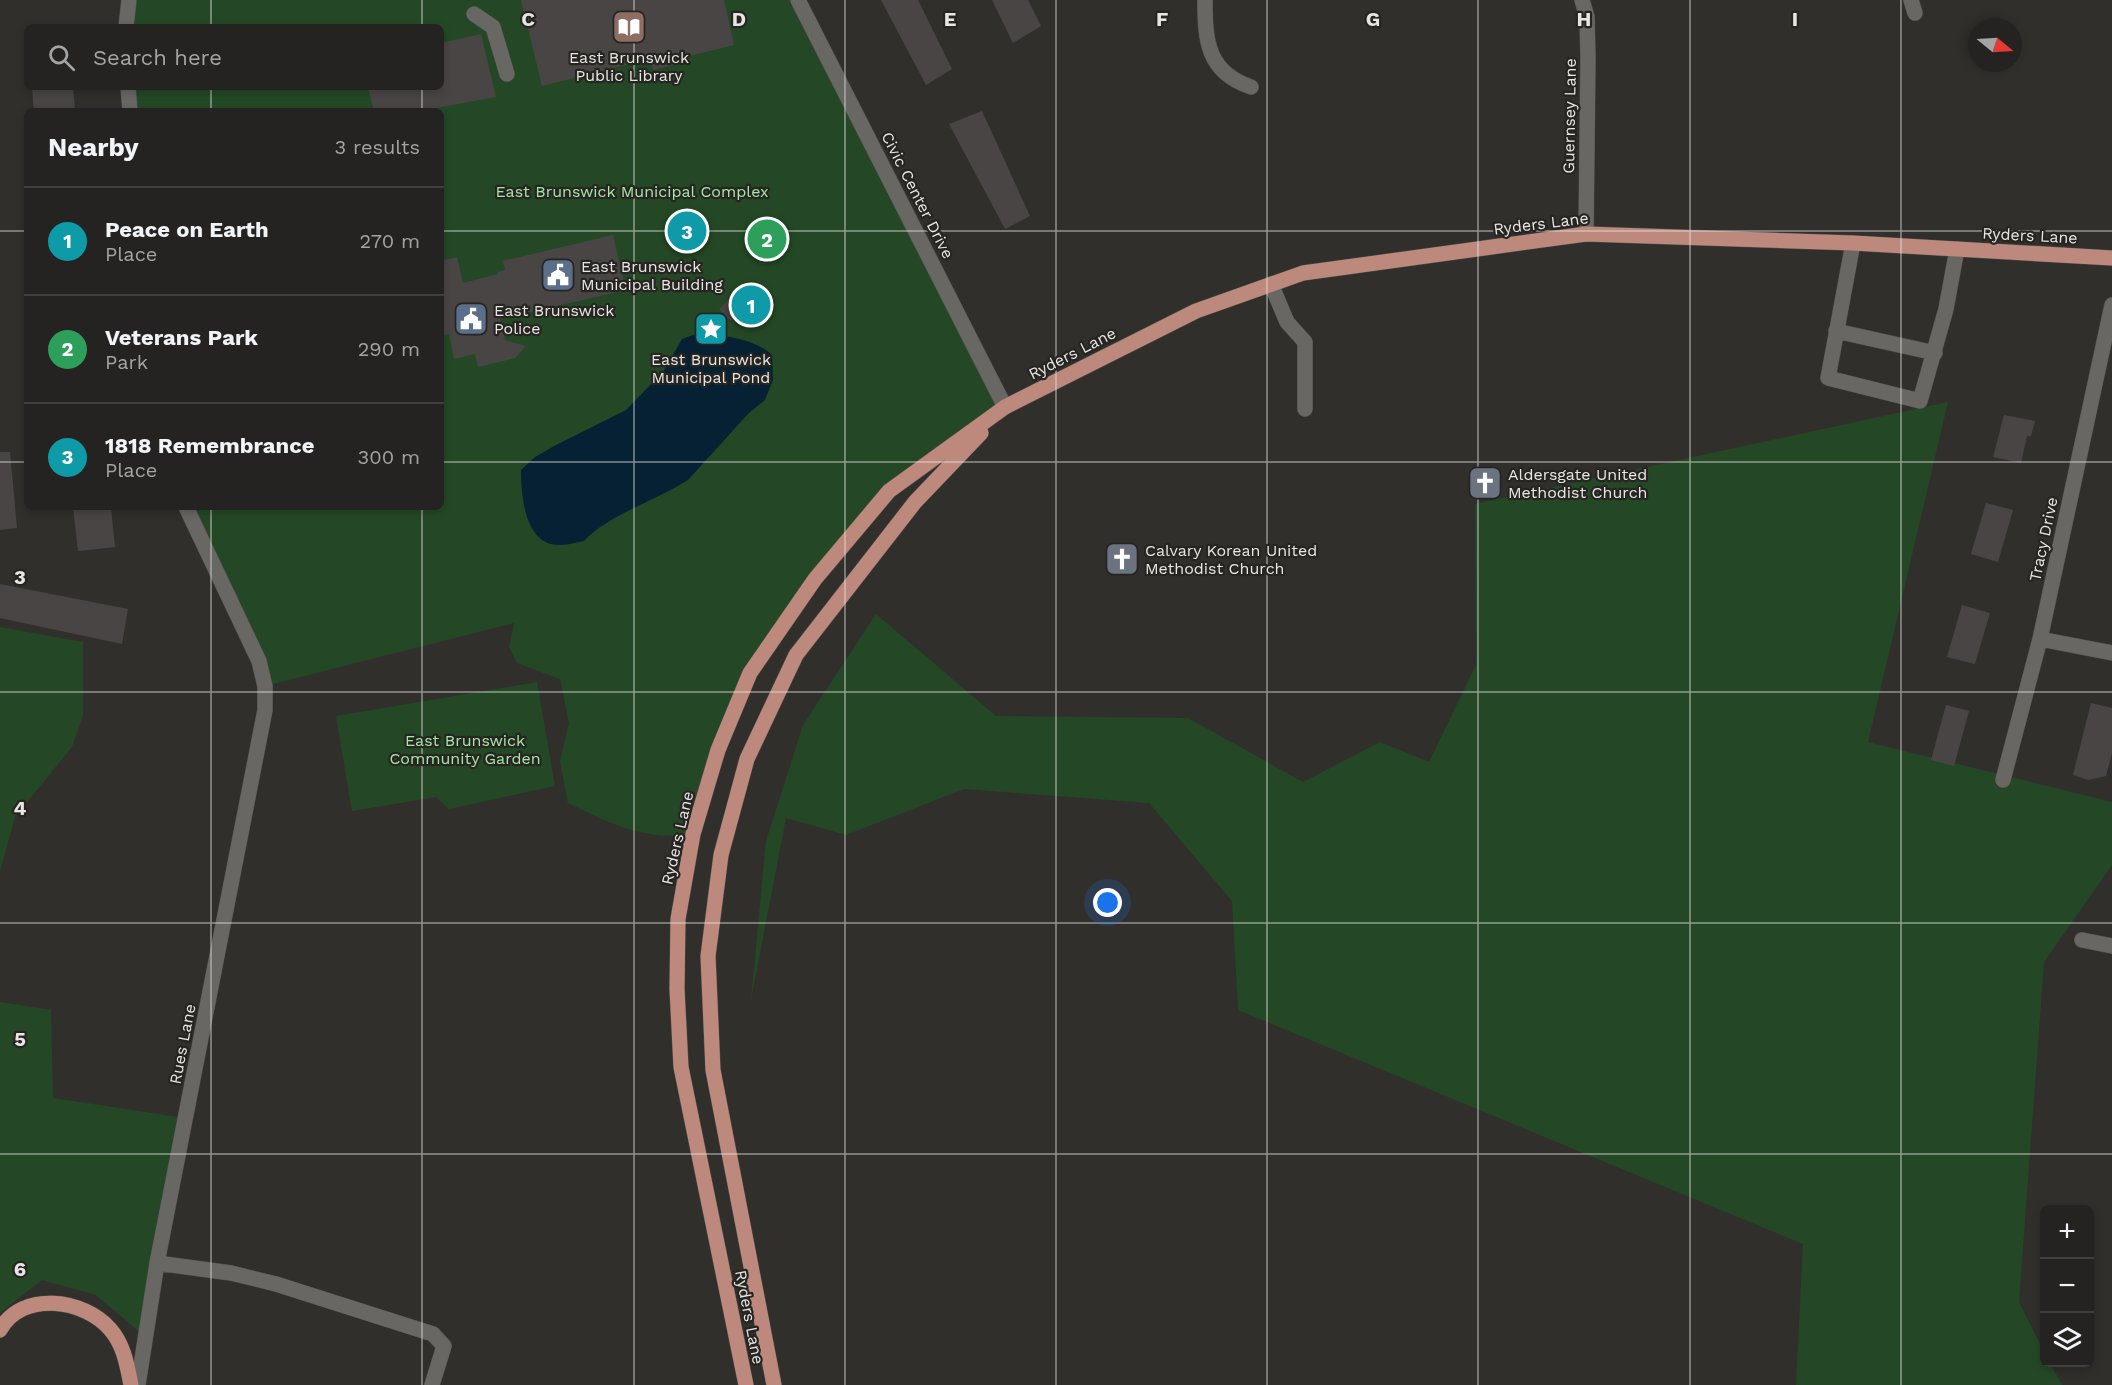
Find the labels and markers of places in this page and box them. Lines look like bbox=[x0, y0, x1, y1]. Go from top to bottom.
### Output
library icon: East Brunswick Public Library bbox=[611, 9, 647, 45]
place label: East Brunswick Public Library bbox=[569, 48, 689, 85]
pin: 3 bbox=[668, 208, 706, 254]
pin: 2 bbox=[748, 216, 786, 262]
public building icon: East Brunswick Municipal Building bbox=[540, 257, 576, 293]
place label: East Brunswick Municipal Building bbox=[581, 257, 723, 294]
pin: 1 bbox=[732, 282, 771, 328]
public building icon: East Brunswick Police bbox=[453, 301, 489, 337]
place label: East Brunswick Police bbox=[494, 301, 614, 338]
place icon: East Brunswick Municipal Pond bbox=[693, 311, 729, 347]
place label: East Brunswick Municipal Pond bbox=[651, 350, 771, 387]
church icon: Aldersgate United Methodist Church bbox=[1467, 465, 1503, 501]
place label: Aldersgate United Methodist Church bbox=[1508, 465, 1648, 502]
church icon: Calvary Korean United Methodist Church bbox=[1104, 541, 1140, 577]
place label: Calvary Korean United Methodist Church bbox=[1145, 541, 1317, 578]

